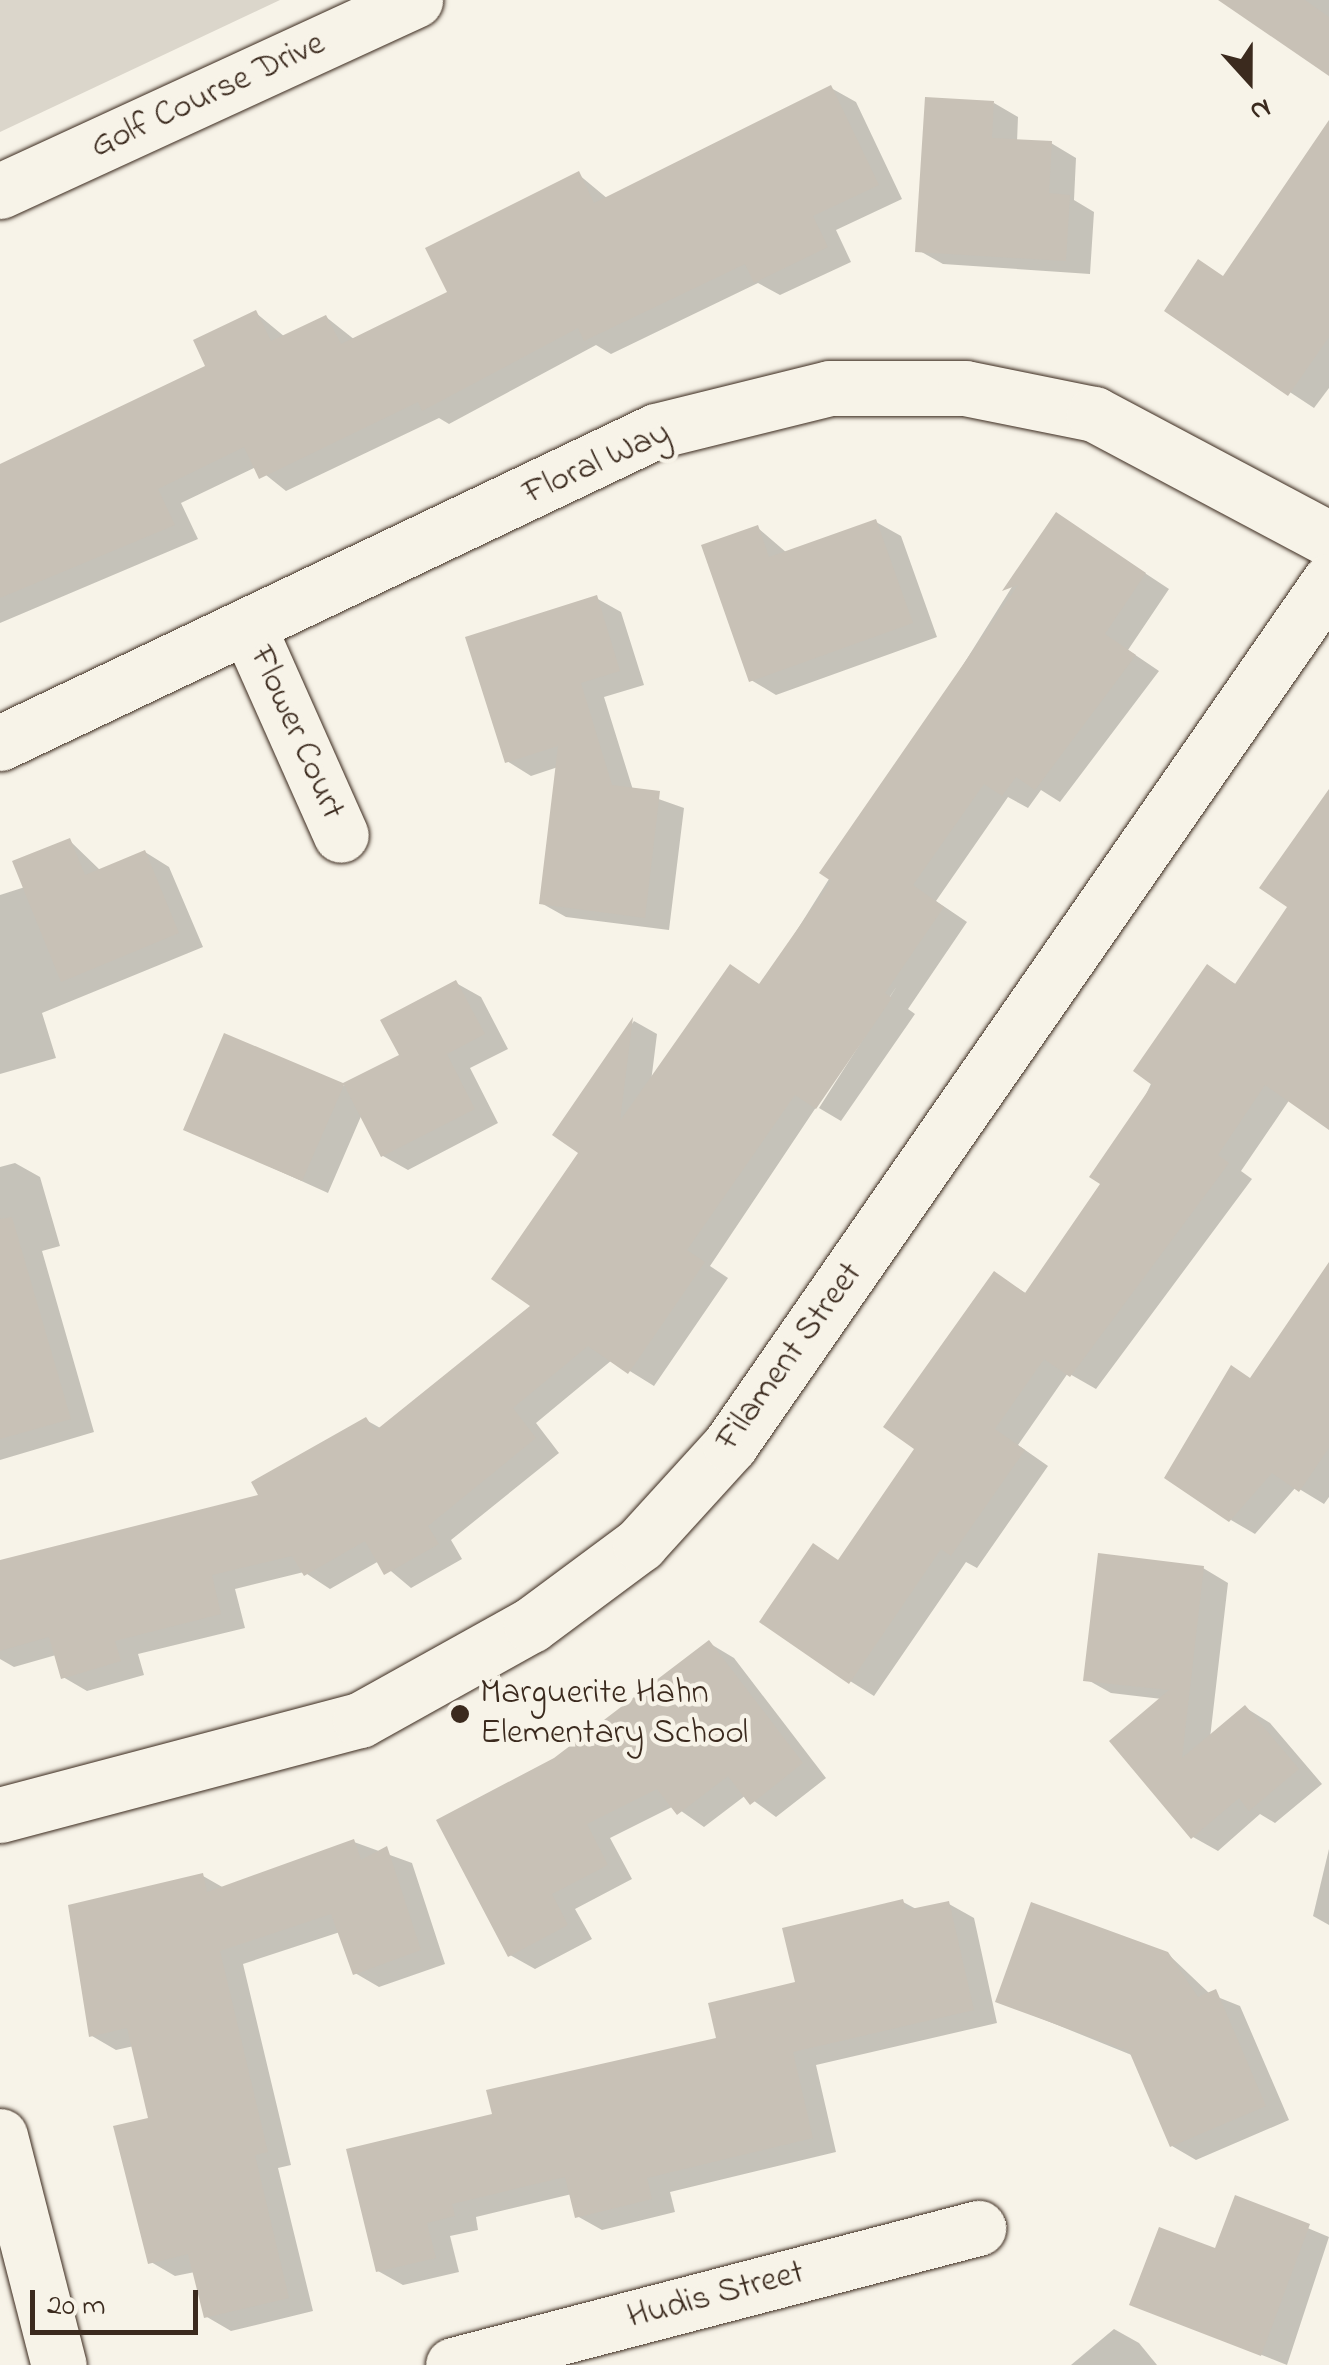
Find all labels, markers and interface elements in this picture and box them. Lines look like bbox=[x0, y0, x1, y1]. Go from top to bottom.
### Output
street label: Golf Course Drive bbox=[84, 23, 332, 169]
north arrow bbox=[1199, 30, 1299, 130]
text: N bbox=[1244, 86, 1276, 131]
street label: Floral Way bbox=[517, 413, 677, 515]
street label: Flower Court bbox=[239, 640, 353, 826]
street label: Filament Street bbox=[708, 1255, 872, 1459]
place label: Marguerite Hahn Elementary School bbox=[480, 1673, 748, 1755]
marker: Marguerite Hahn Elementary School bbox=[449, 1703, 471, 1725]
street label: Hudis Street bbox=[623, 2252, 809, 2340]
scale bar bbox=[35, 2270, 202, 2332]
text: 20 m bbox=[47, 2285, 106, 2329]

